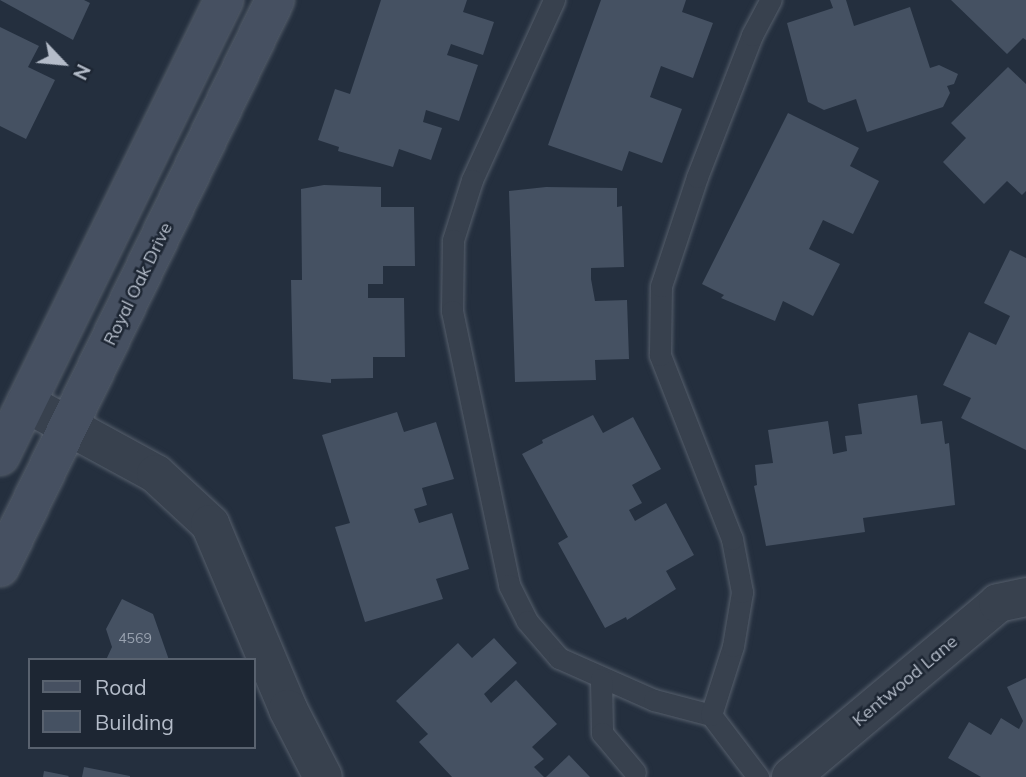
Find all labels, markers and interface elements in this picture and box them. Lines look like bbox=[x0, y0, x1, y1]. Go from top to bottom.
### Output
north arrow bbox=[28, 28, 98, 98]
text: N bbox=[68, 60, 96, 84]
street label: Royal Oak Drive bbox=[99, 219, 177, 349]
house number: 4569 bbox=[118, 630, 152, 646]
street label: Kentwood Lane bbox=[848, 631, 962, 731]
legend bbox=[28, 658, 256, 749]
text: Road bbox=[95, 674, 146, 700]
text: Building bbox=[95, 709, 174, 735]

